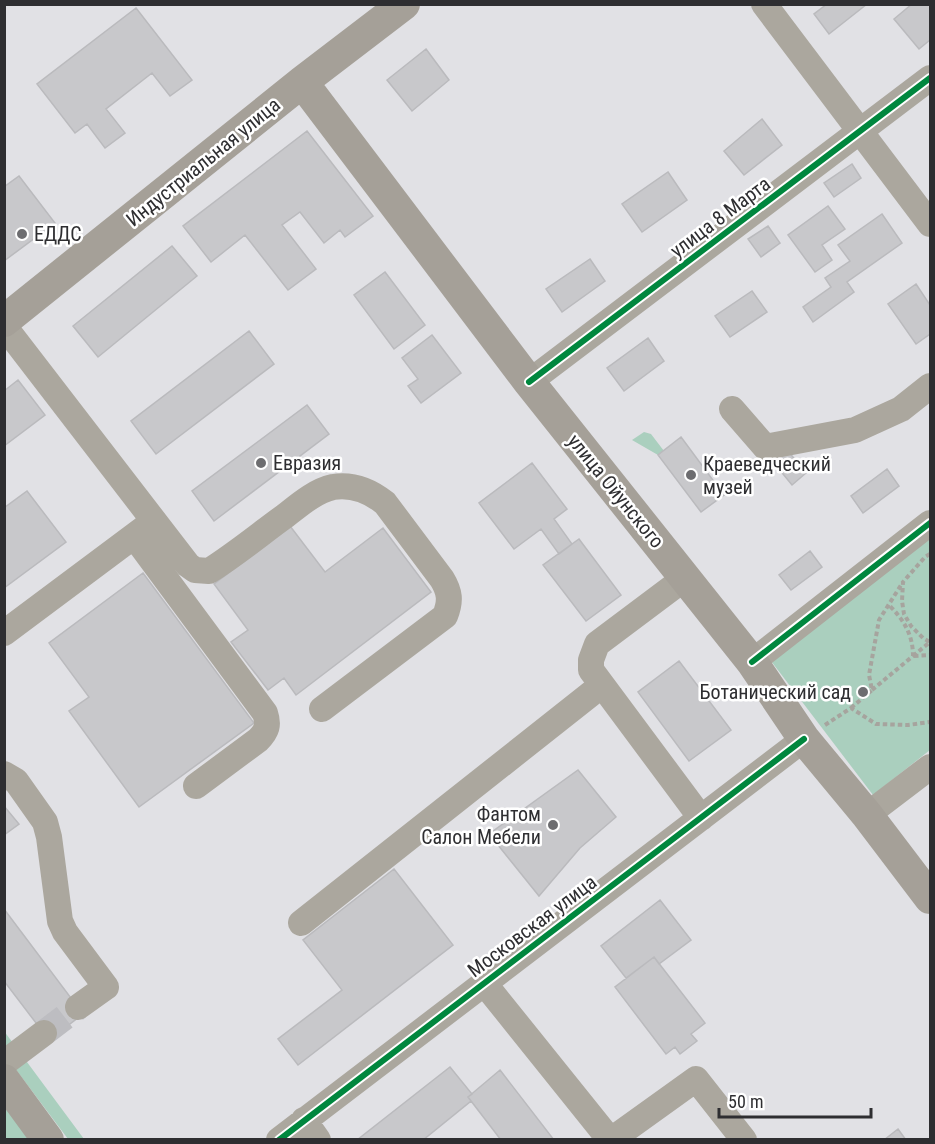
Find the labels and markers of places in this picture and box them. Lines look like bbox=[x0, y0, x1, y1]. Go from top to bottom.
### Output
place label: ЕДДС bbox=[34, 222, 82, 246]
marker: ЕДДС bbox=[15, 227, 29, 241]
place label: Евразия bbox=[273, 451, 341, 475]
place label: Краеведческий музей bbox=[703, 452, 831, 499]
marker: Евразия bbox=[254, 456, 268, 470]
marker: Краеведческий музей bbox=[684, 468, 698, 482]
place label: Ботанический сад bbox=[700, 680, 851, 704]
marker: Ботанический сад bbox=[856, 685, 870, 699]
place label: Фантом Салон Мебели bbox=[421, 802, 541, 849]
marker: Фантом Салон Мебели bbox=[546, 818, 560, 832]

